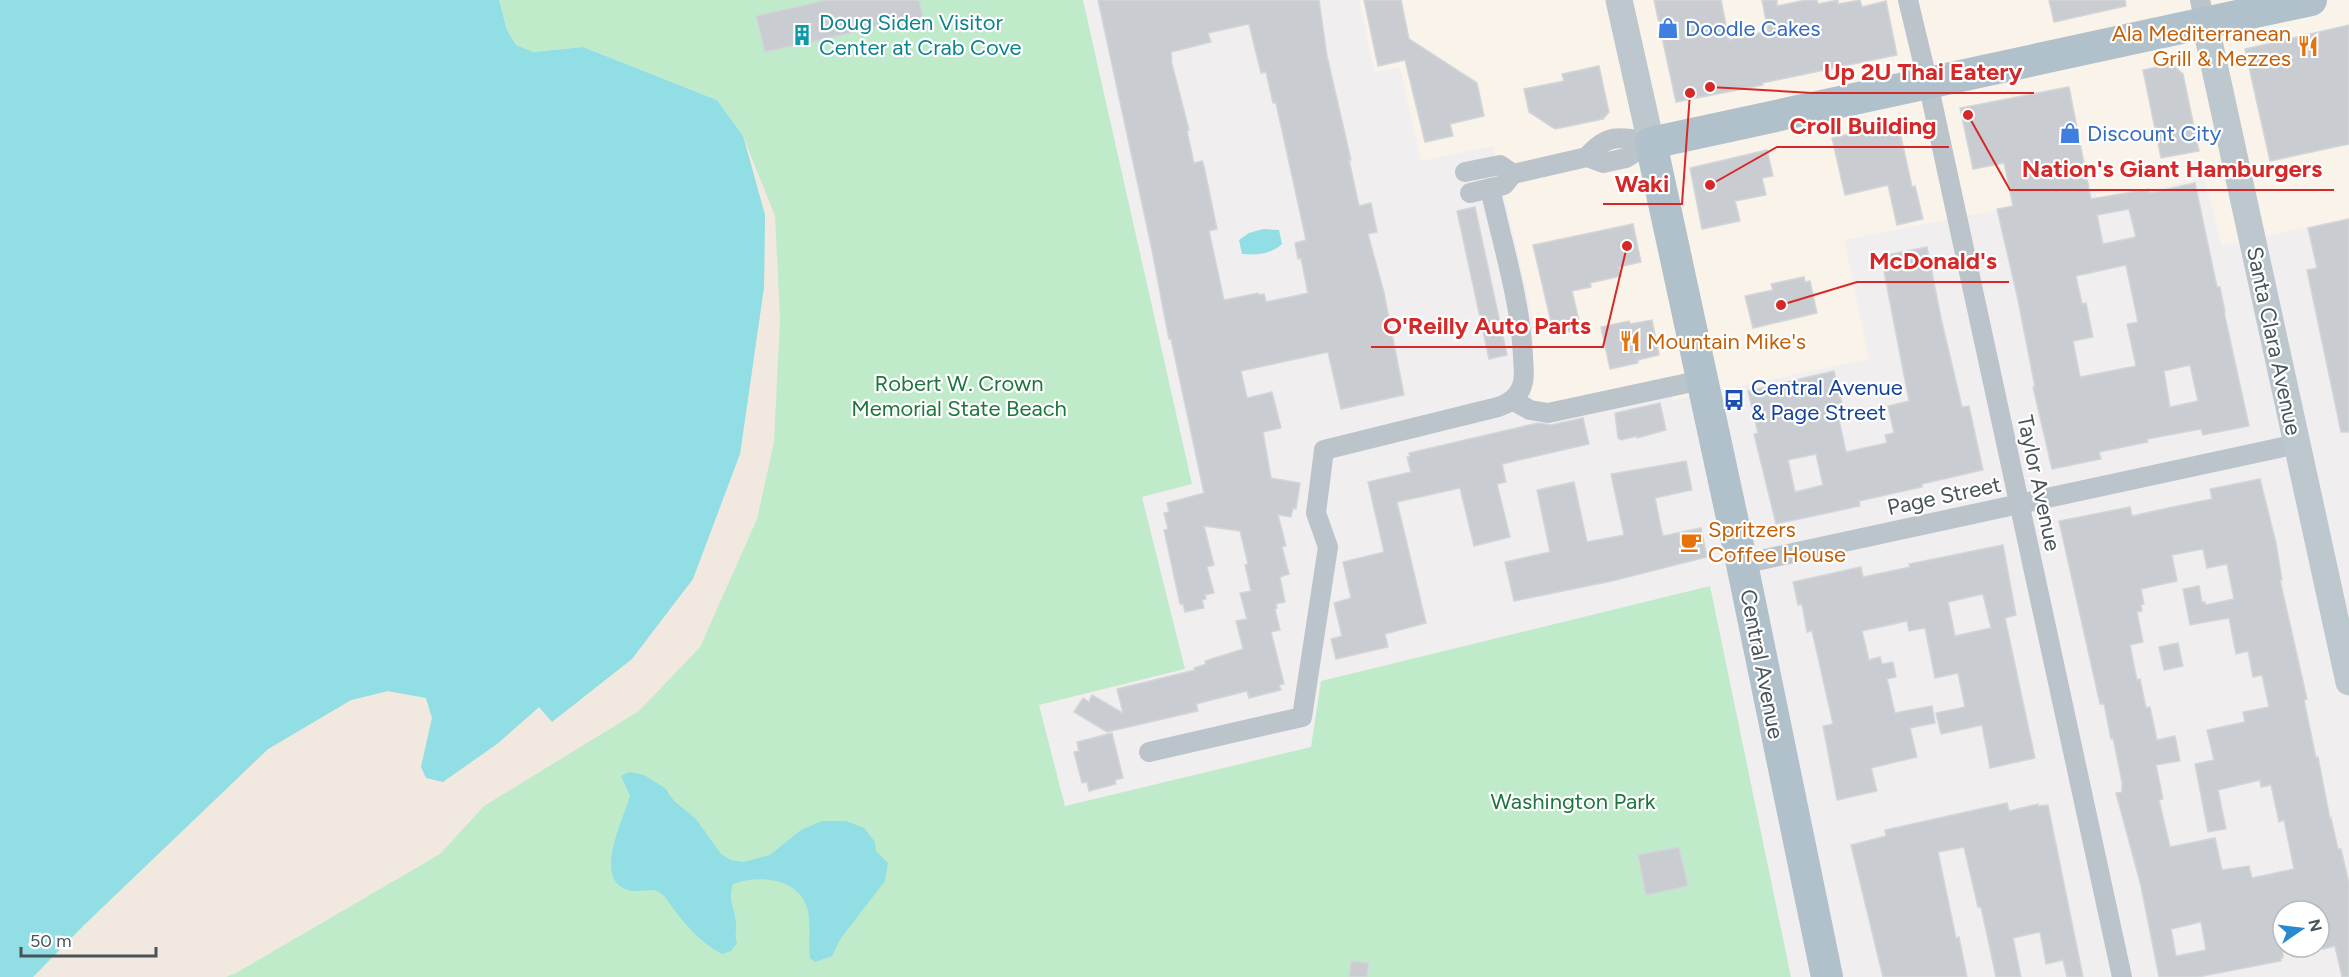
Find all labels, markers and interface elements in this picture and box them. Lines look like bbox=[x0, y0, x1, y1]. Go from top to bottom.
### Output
place label: Doug Siden Visitor Center at Crab Cove bbox=[819, 9, 1022, 61]
place label: Doodle Cakes bbox=[1685, 15, 1821, 42]
shop icon: Doodle Cakes bbox=[1656, 16, 1680, 40]
place label: Ala Mediterranean Grill & Mezzes bbox=[2112, 20, 2291, 72]
building icon: Doug Siden Visitor Center at Crab Cove bbox=[790, 23, 814, 47]
restaurant icon: Ala Mediterranean Grill & Mezzes bbox=[2296, 34, 2320, 58]
callout: Up 2U Thai Eatery bbox=[1812, 51, 2034, 93]
text: Up 2U Thai Eatery bbox=[1824, 57, 2022, 86]
callout: Croll Building bbox=[1777, 105, 1949, 147]
text: Croll Building bbox=[1789, 111, 1937, 140]
place label: Discount City bbox=[2087, 120, 2222, 147]
shop icon: Discount City bbox=[2058, 121, 2082, 145]
callout: Nation's Giant Hamburgers bbox=[2010, 148, 2334, 190]
text: Nation's Giant Hamburgers bbox=[2022, 154, 2322, 183]
callout: Waki bbox=[1603, 162, 1682, 204]
text: Waki bbox=[1615, 169, 1669, 198]
callout: McDonald's bbox=[1857, 240, 2009, 282]
street label: Santa Clara Avenue bbox=[2241, 244, 2307, 438]
text: McDonald's bbox=[1869, 246, 1997, 275]
callout: O'Reilly Auto Parts bbox=[1371, 305, 1603, 347]
text: O'Reilly Auto Parts bbox=[1383, 311, 1591, 340]
place label: Mountain Mike's bbox=[1647, 328, 1806, 355]
restaurant icon: Mountain Mike's bbox=[1618, 329, 1642, 353]
park label: Robert W. Crown Memorial State Beach bbox=[851, 370, 1067, 422]
place label: Central Avenue & Page Street bbox=[1751, 374, 1903, 426]
bus stop icon: Central Avenue & Page Street bbox=[1722, 388, 1746, 412]
street label: Taylor Avenue bbox=[2011, 413, 2067, 553]
street label: Page Street bbox=[1885, 471, 2003, 521]
place label: Spritzers Coffee House bbox=[1708, 516, 1846, 568]
cafe icon: Spritzers Coffee House bbox=[1679, 530, 1703, 554]
street label: Central Avenue bbox=[1734, 587, 1790, 741]
park label: Washington Park bbox=[1491, 788, 1656, 815]
north arrow bbox=[2271, 899, 2331, 959]
text: N bbox=[2304, 917, 2326, 934]
scale bar bbox=[21, 920, 156, 958]
text: 50 m bbox=[30, 930, 72, 952]

